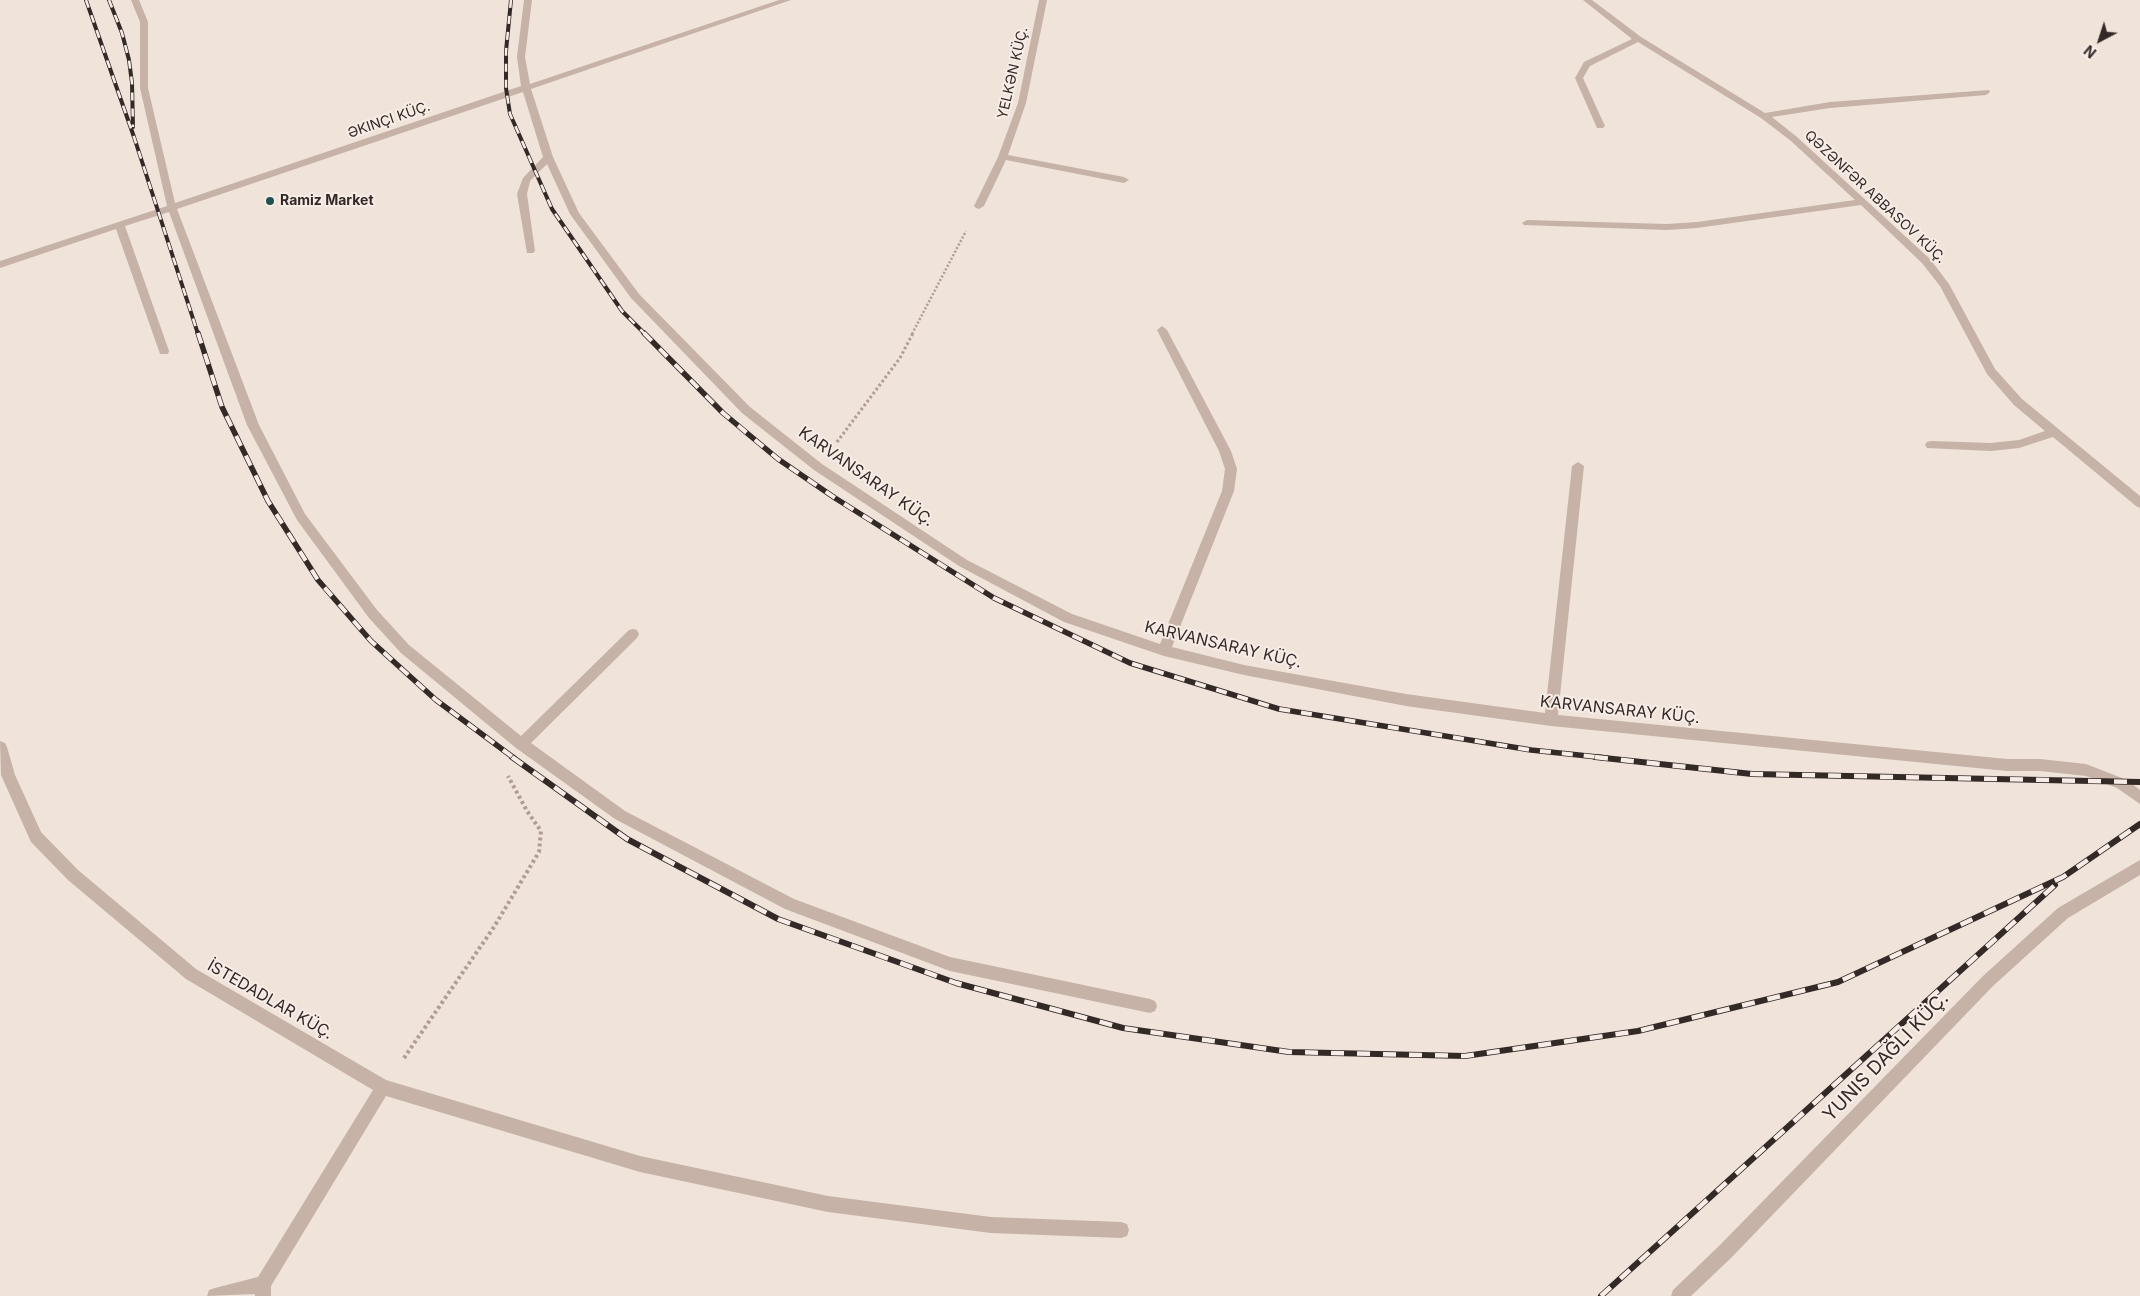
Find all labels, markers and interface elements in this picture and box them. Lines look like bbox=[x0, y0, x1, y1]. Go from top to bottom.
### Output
north arrow bbox=[2075, 15, 2125, 65]
street label: YELKƏN KÜÇ. bbox=[994, 25, 1032, 121]
text: N bbox=[2080, 42, 2100, 62]
street label: ƏKINÇI KÜÇ. bbox=[346, 98, 432, 142]
street label: QƏZƏNFƏR ABBASOV KÜÇ. bbox=[1801, 127, 1949, 267]
place label: Ramiz Market bbox=[280, 193, 374, 209]
marker: Ramiz Market bbox=[264, 195, 276, 207]
street label: KARVANSARAY KÜÇ. bbox=[795, 423, 937, 531]
street label: KARVANSARAY KÜÇ. bbox=[1143, 618, 1303, 672]
street label: KARVANSARAY KÜÇ. bbox=[1539, 692, 1701, 728]
street label: İSTEDADLAR KÜÇ. bbox=[204, 956, 336, 1044]
street label: YUNIS DAĞLI KÜÇ. bbox=[1818, 988, 1954, 1126]

